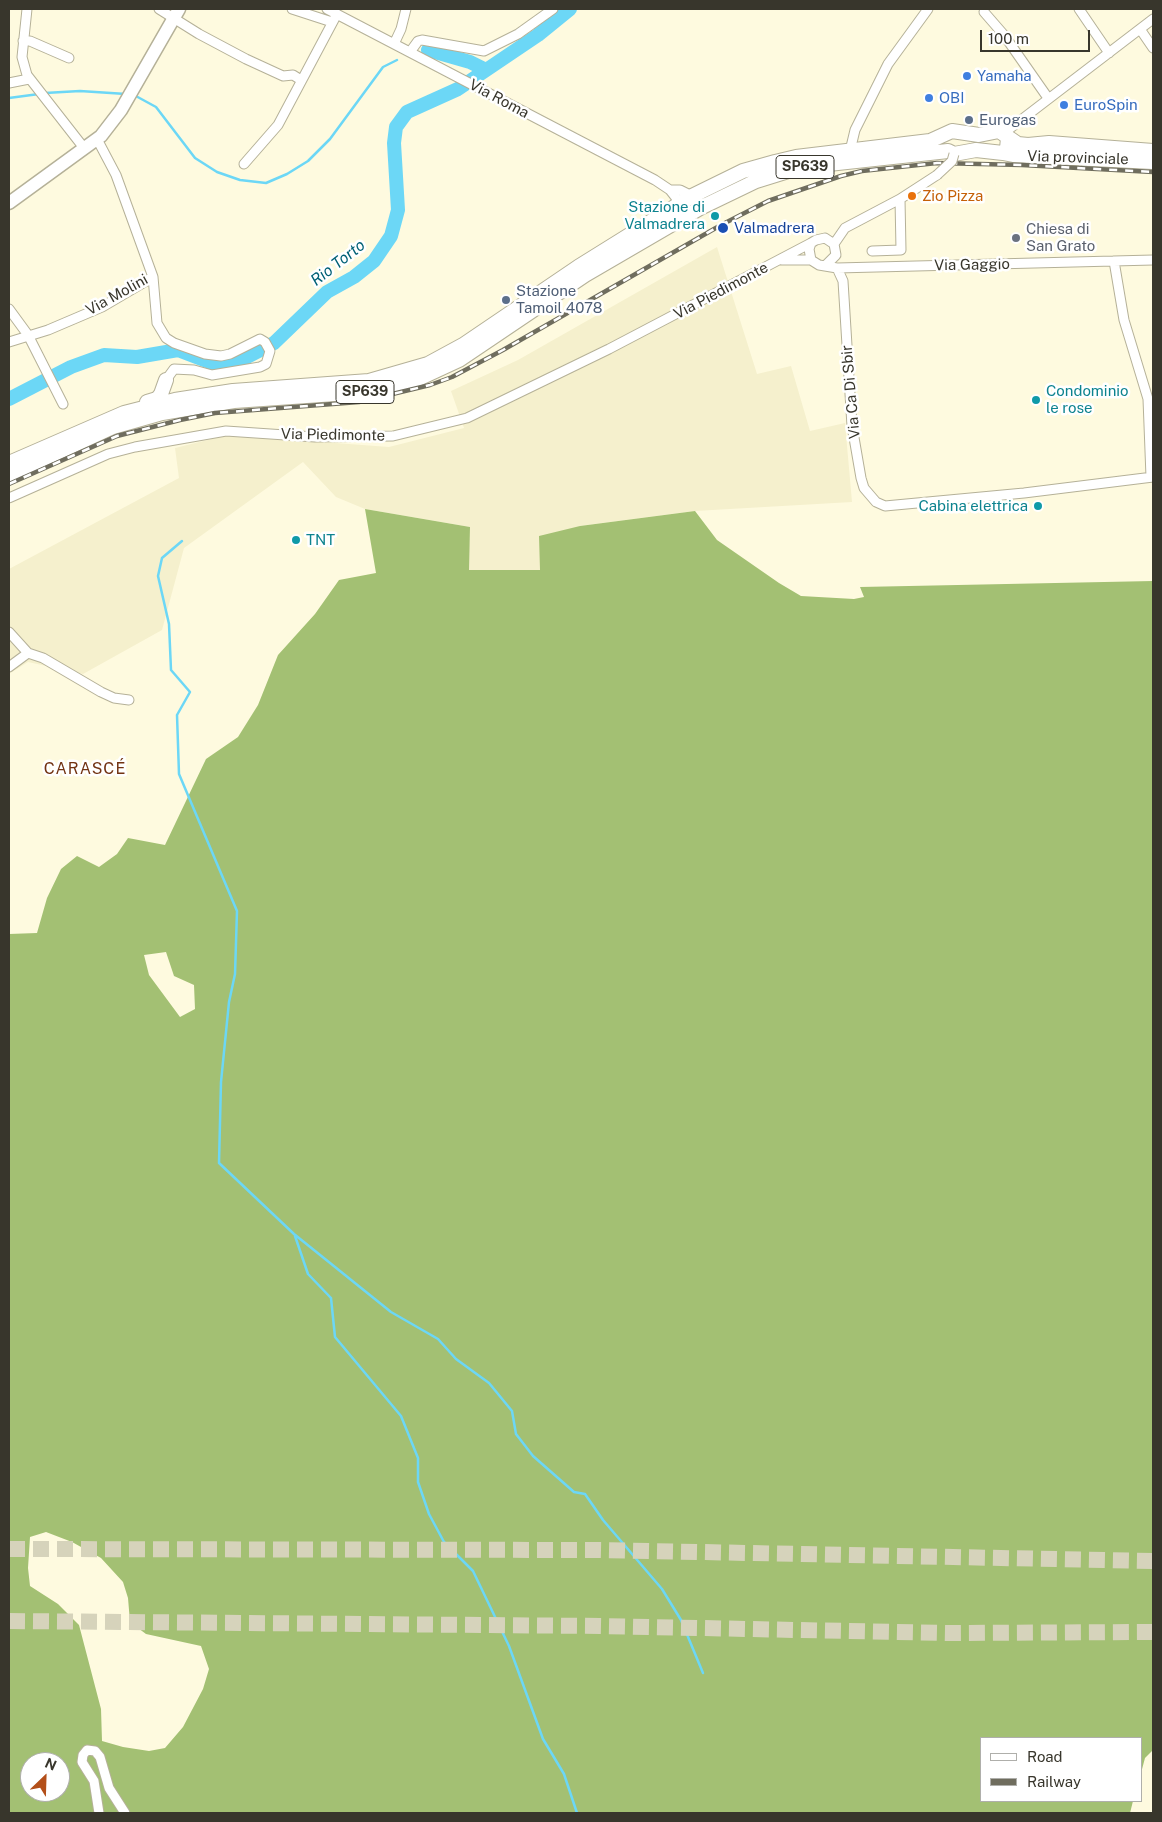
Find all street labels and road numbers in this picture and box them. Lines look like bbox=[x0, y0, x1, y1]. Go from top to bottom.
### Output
street label: Via Roma bbox=[466, 76, 532, 122]
street label: Via provinciale bbox=[1027, 147, 1129, 169]
road number: SP639 bbox=[776, 156, 834, 178]
street label: Via Gaggio bbox=[934, 255, 1010, 275]
street label: Via Piedimonte bbox=[671, 259, 771, 323]
street label: Via Molini bbox=[83, 271, 151, 319]
street label: Via Ca Di Sbir bbox=[838, 344, 864, 440]
road number: SP639 bbox=[336, 381, 394, 404]
street label: Via Piedimonte bbox=[281, 425, 385, 445]

